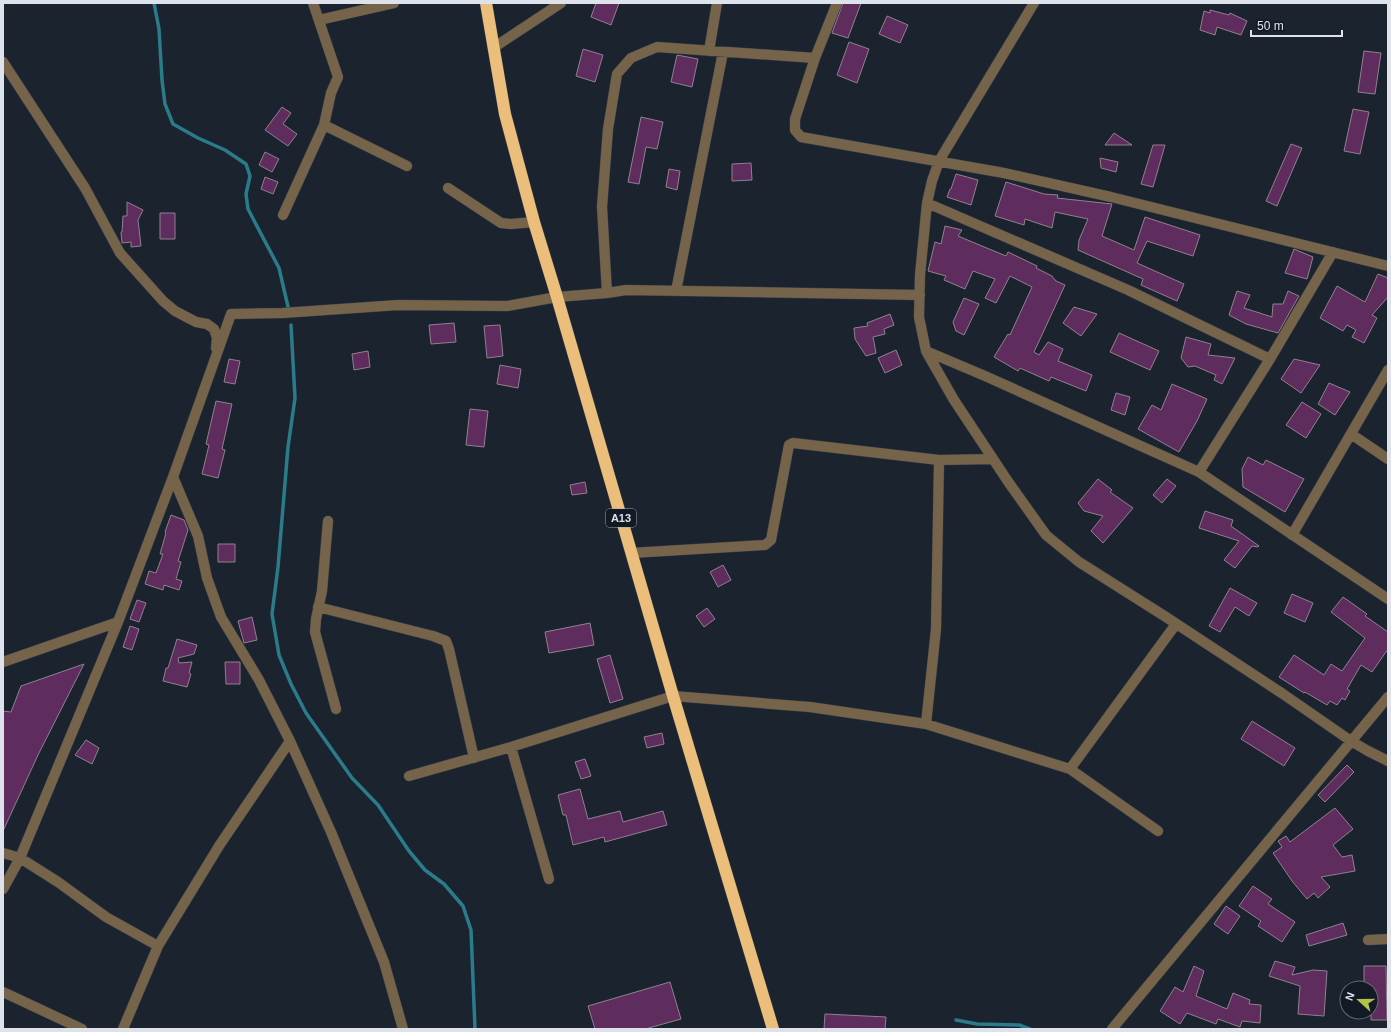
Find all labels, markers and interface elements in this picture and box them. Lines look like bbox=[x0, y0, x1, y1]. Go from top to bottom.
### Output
scale bar bbox=[1251, 12, 1342, 38]
text: 50 m bbox=[1257, 19, 1284, 33]
road number: A13 bbox=[606, 509, 636, 527]
north arrow bbox=[1339, 980, 1379, 1020]
text: N bbox=[1343, 991, 1357, 1002]

